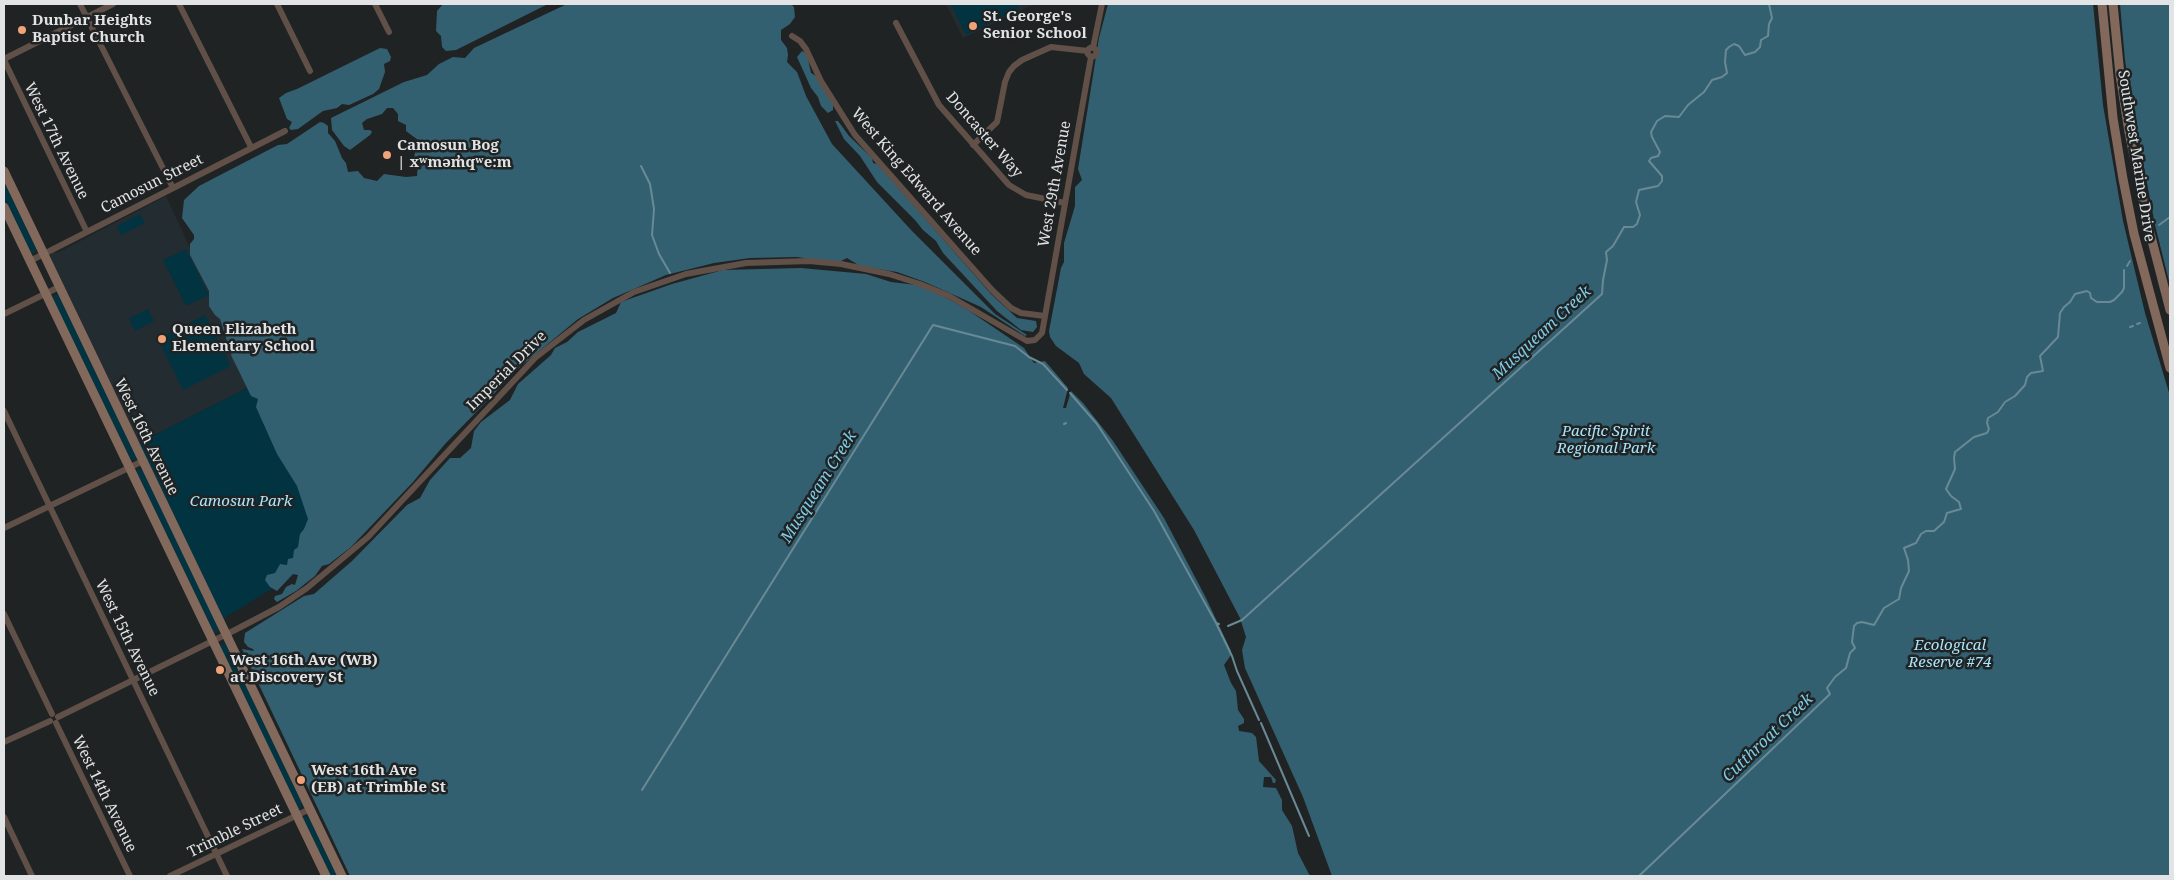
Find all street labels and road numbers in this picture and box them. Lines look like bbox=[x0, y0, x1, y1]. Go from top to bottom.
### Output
street label: Southwest Marine Drive bbox=[2114, 69, 2158, 243]
street label: West 17th Avenue bbox=[20, 80, 92, 202]
street label: Doncaster Way bbox=[942, 89, 1026, 181]
street label: West King Edward Avenue bbox=[847, 105, 985, 259]
street label: West 29th Avenue bbox=[1035, 119, 1075, 249]
street label: Camosun Street bbox=[98, 151, 206, 217]
street label: Imperial Drive bbox=[463, 327, 551, 415]
street label: West 16th Avenue bbox=[110, 376, 182, 498]
street label: West 15th Avenue bbox=[91, 577, 163, 699]
street label: West 14th Avenue bbox=[68, 733, 140, 855]
street label: Trimble Street bbox=[185, 800, 285, 862]

